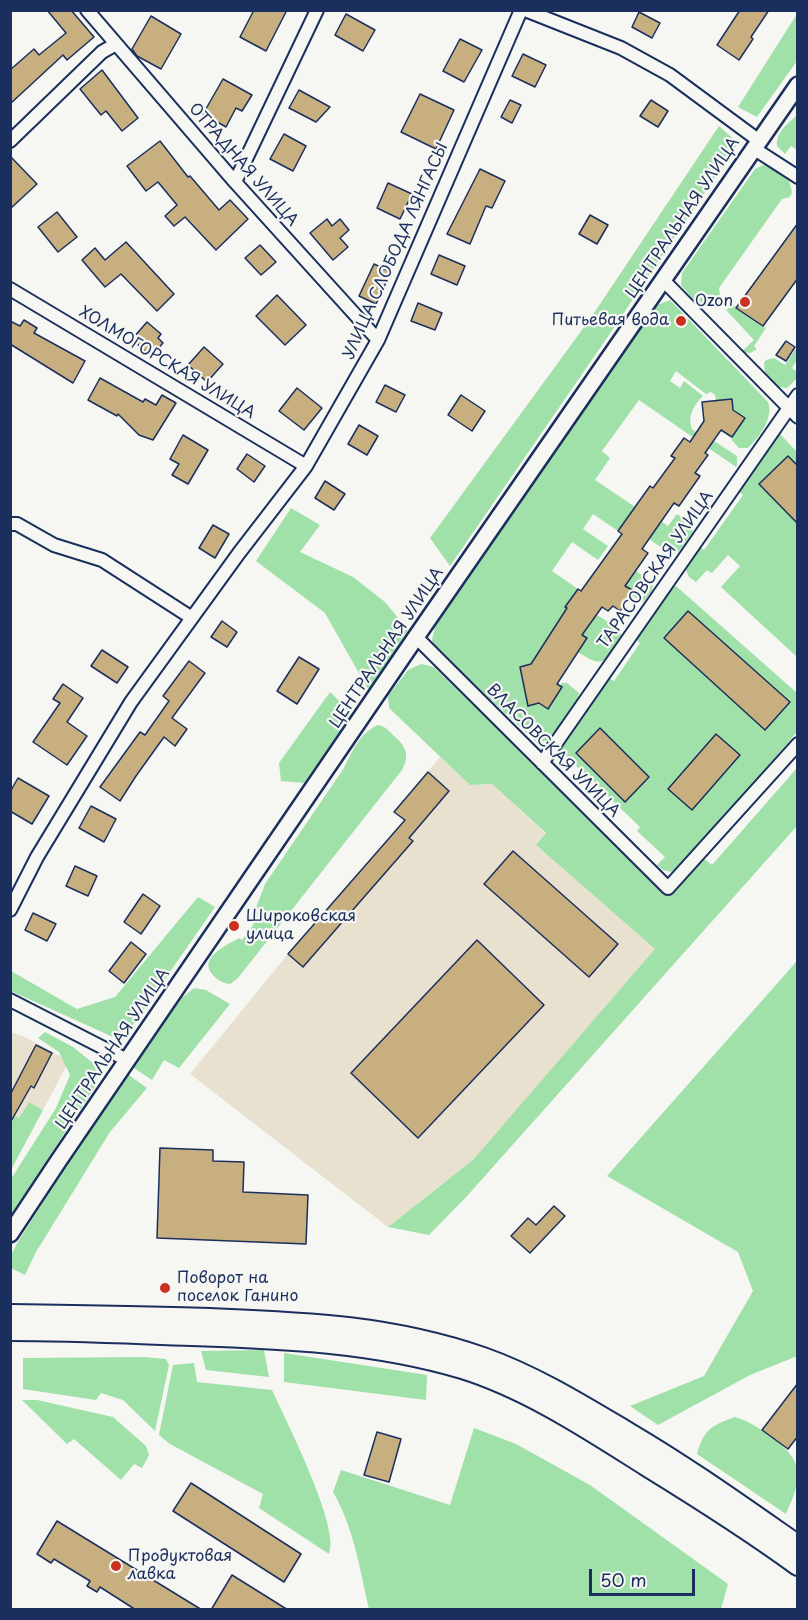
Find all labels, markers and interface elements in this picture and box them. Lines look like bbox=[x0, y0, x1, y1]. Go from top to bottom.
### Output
street label: ОТРАДНАЯ УЛИЦА bbox=[184, 99, 302, 231]
street label: ЦЕНТРАЛЬНАЯ УЛИЦА bbox=[622, 134, 744, 302]
street label: УЛИЦА СЛОБОДА ЛЯНГАСЫ bbox=[339, 140, 453, 362]
place label: Ozon bbox=[695, 292, 733, 312]
marker: Ozon bbox=[738, 295, 752, 309]
street label: ХОЛМОГОРСКАЯ УЛИЦА bbox=[76, 303, 258, 423]
place label: Питьевая вода bbox=[552, 311, 669, 331]
marker: Питьевая вода bbox=[674, 314, 688, 328]
street label: ТАРАСОВСКАЯ УЛИЦА bbox=[594, 487, 718, 653]
street label: ЦЕНТРАЛЬНАЯ УЛИЦА bbox=[326, 564, 448, 732]
street label: ВЛАСОВСКАЯ УЛИЦА bbox=[482, 680, 624, 822]
place label: Широковская улица bbox=[246, 907, 356, 945]
marker: Широковская улица bbox=[227, 919, 241, 933]
street label: ЦЕНТРАЛЬНАЯ УЛИЦА bbox=[52, 965, 174, 1133]
place label: Поворот на поселок Ганино bbox=[177, 1269, 298, 1307]
marker: Поворот на поселок Ганино bbox=[158, 1281, 172, 1295]
place label: Продуктовая лавка bbox=[128, 1547, 232, 1585]
scale bar bbox=[592, 1557, 698, 1595]
marker: Продуктовая лавка bbox=[109, 1559, 123, 1573]
text: 50 m bbox=[600, 1566, 647, 1593]

